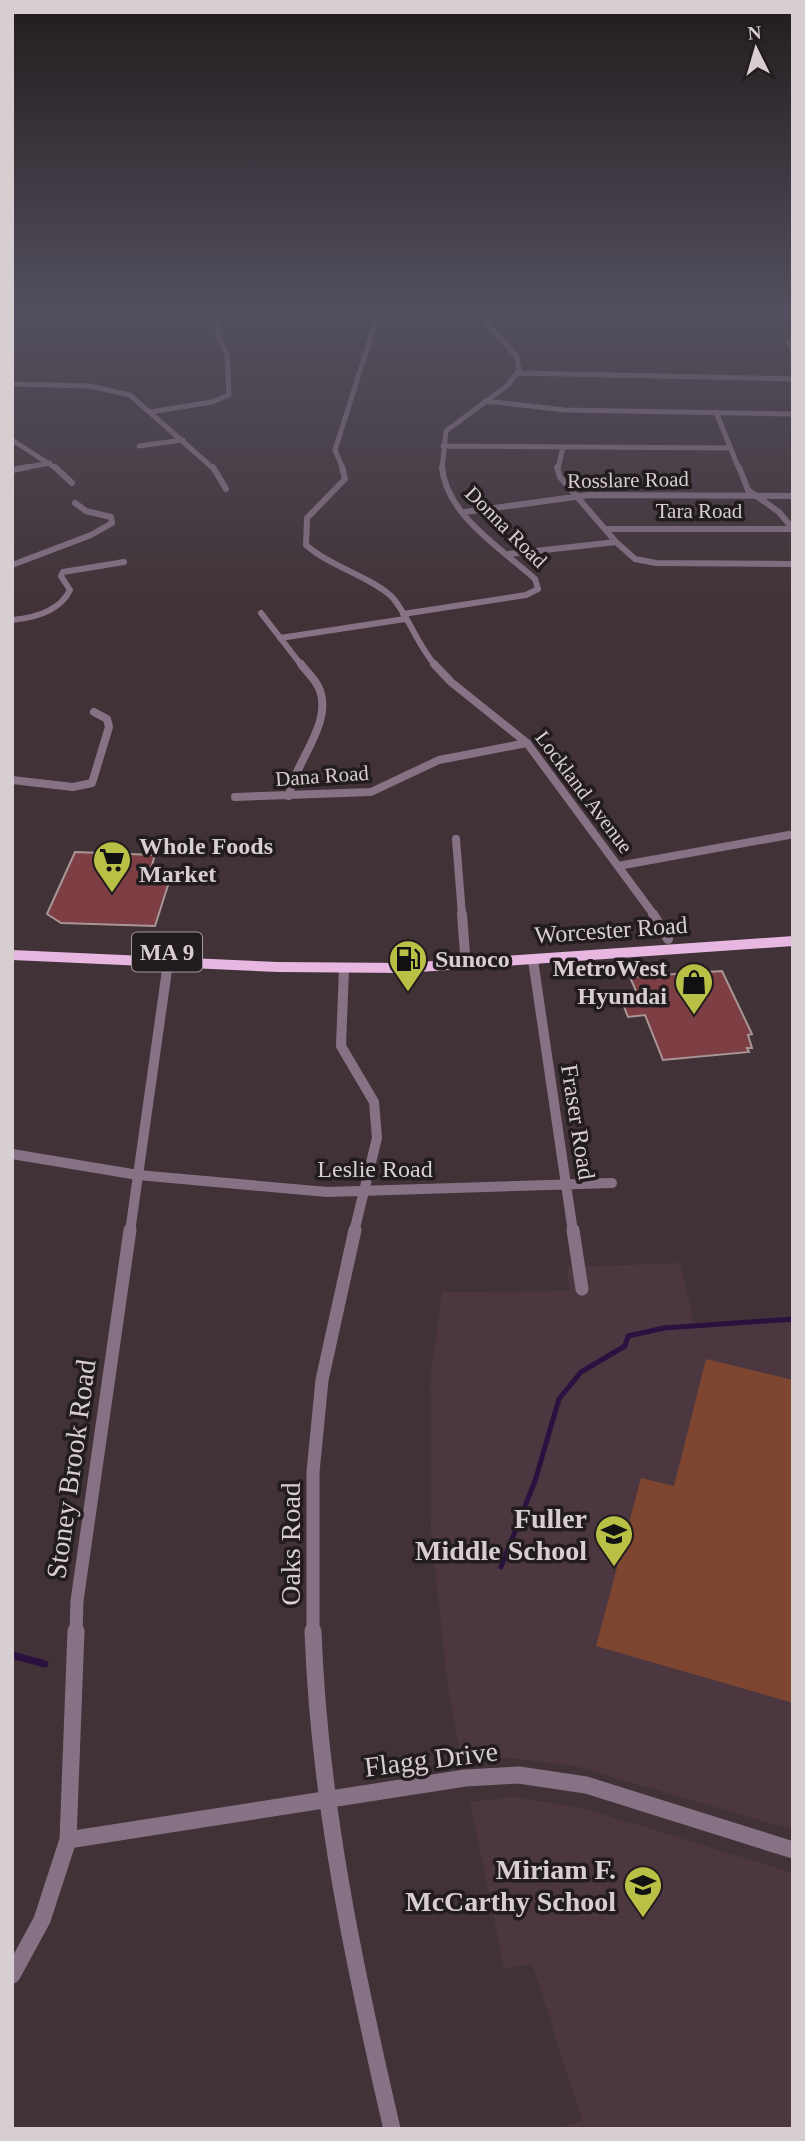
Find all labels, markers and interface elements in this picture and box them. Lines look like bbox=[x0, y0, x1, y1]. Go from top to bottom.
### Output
north arrow bbox=[721, 14, 791, 84]
text: N bbox=[747, 21, 763, 44]
street label: Rosslare Road bbox=[567, 467, 690, 493]
street label: Donna Road bbox=[460, 481, 552, 573]
street label: Tara Road bbox=[656, 499, 743, 523]
street label: Lockland Avenue bbox=[530, 726, 638, 858]
street label: Dana Road bbox=[274, 761, 370, 791]
place label: Whole Foods Market bbox=[139, 833, 273, 887]
supermarket icon: Whole Foods Market bbox=[91, 839, 133, 894]
street label: Worcester Road bbox=[534, 912, 688, 948]
road number: MA 9 bbox=[132, 932, 202, 972]
fuel station icon: Sunoco bbox=[387, 938, 429, 993]
place label: Sunoco bbox=[435, 946, 510, 972]
place label: MetroWest Hyundai bbox=[553, 955, 667, 1009]
shop icon: MetroWest Hyundai bbox=[673, 961, 715, 1016]
street label: Fraser Road bbox=[556, 1062, 600, 1182]
street label: Leslie Road bbox=[317, 1156, 433, 1182]
street label: Stoney Brook Road bbox=[40, 1357, 102, 1581]
street label: Oaks Road bbox=[275, 1482, 306, 1606]
place label: Fuller Middle School bbox=[415, 1503, 587, 1566]
school or university icon: Fuller Middle School bbox=[593, 1513, 635, 1568]
street label: Flagg Drive bbox=[362, 1735, 500, 1783]
place label: Miriam F. McCarthy School bbox=[405, 1854, 616, 1917]
school or university icon: Miriam F. McCarthy School bbox=[622, 1864, 664, 1919]

